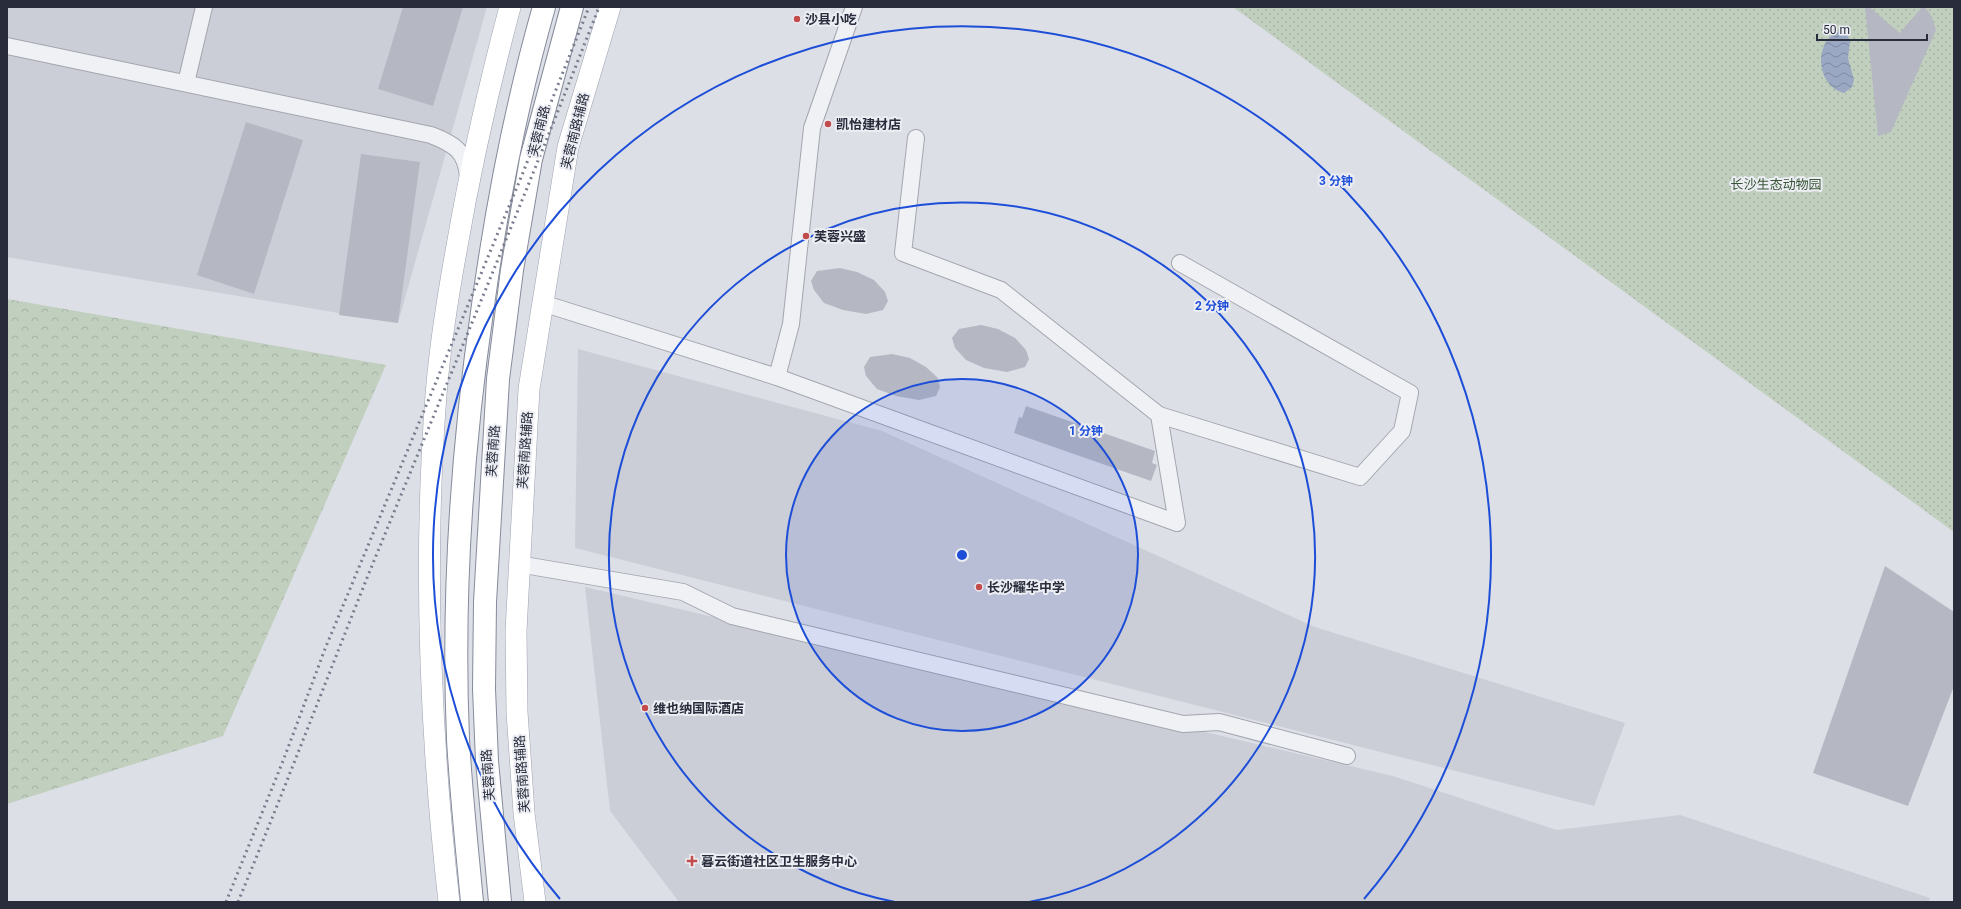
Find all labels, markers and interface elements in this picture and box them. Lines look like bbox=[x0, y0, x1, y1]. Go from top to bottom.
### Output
place label: 沙县小吃 bbox=[805, 12, 857, 27]
marker: 沙县小吃 bbox=[792, 14, 802, 24]
scale bar bbox=[1817, 16, 1927, 42]
text: 50 m bbox=[1823, 23, 1850, 37]
street label: 芙蓉南路辅路 bbox=[558, 91, 592, 171]
street label: 芙蓉南路 bbox=[525, 104, 553, 158]
place label: 凯怡建材店 bbox=[836, 117, 901, 132]
marker: 凯怡建材店 bbox=[823, 119, 833, 129]
text: 3 分钟 bbox=[1319, 174, 1353, 188]
park label: 长沙生态动物园 bbox=[1730, 177, 1822, 192]
place label: 芙蓉兴盛 bbox=[814, 229, 866, 244]
marker: 芙蓉兴盛 bbox=[801, 231, 811, 241]
text: 2 分钟 bbox=[1195, 299, 1229, 313]
street label: 芙蓉南路辅路 bbox=[515, 411, 535, 489]
text: 1 分钟 bbox=[1069, 424, 1103, 438]
street label: 芙蓉南路 bbox=[484, 425, 502, 477]
centre of rings bbox=[955, 548, 969, 562]
place label: 长沙耀华中学 bbox=[987, 580, 1065, 595]
marker: 长沙耀华中学 bbox=[974, 582, 984, 592]
place label: 维也纳国际酒店 bbox=[653, 701, 744, 716]
marker: 维也纳国际酒店 bbox=[640, 703, 650, 713]
street label: 芙蓉南路辅路 bbox=[512, 735, 532, 813]
street label: 芙蓉南路 bbox=[479, 749, 497, 801]
place label: 暮云街道社区卫生服务中心 bbox=[701, 854, 857, 869]
marker: 暮云街道社区卫生服务中心 bbox=[686, 855, 698, 867]

